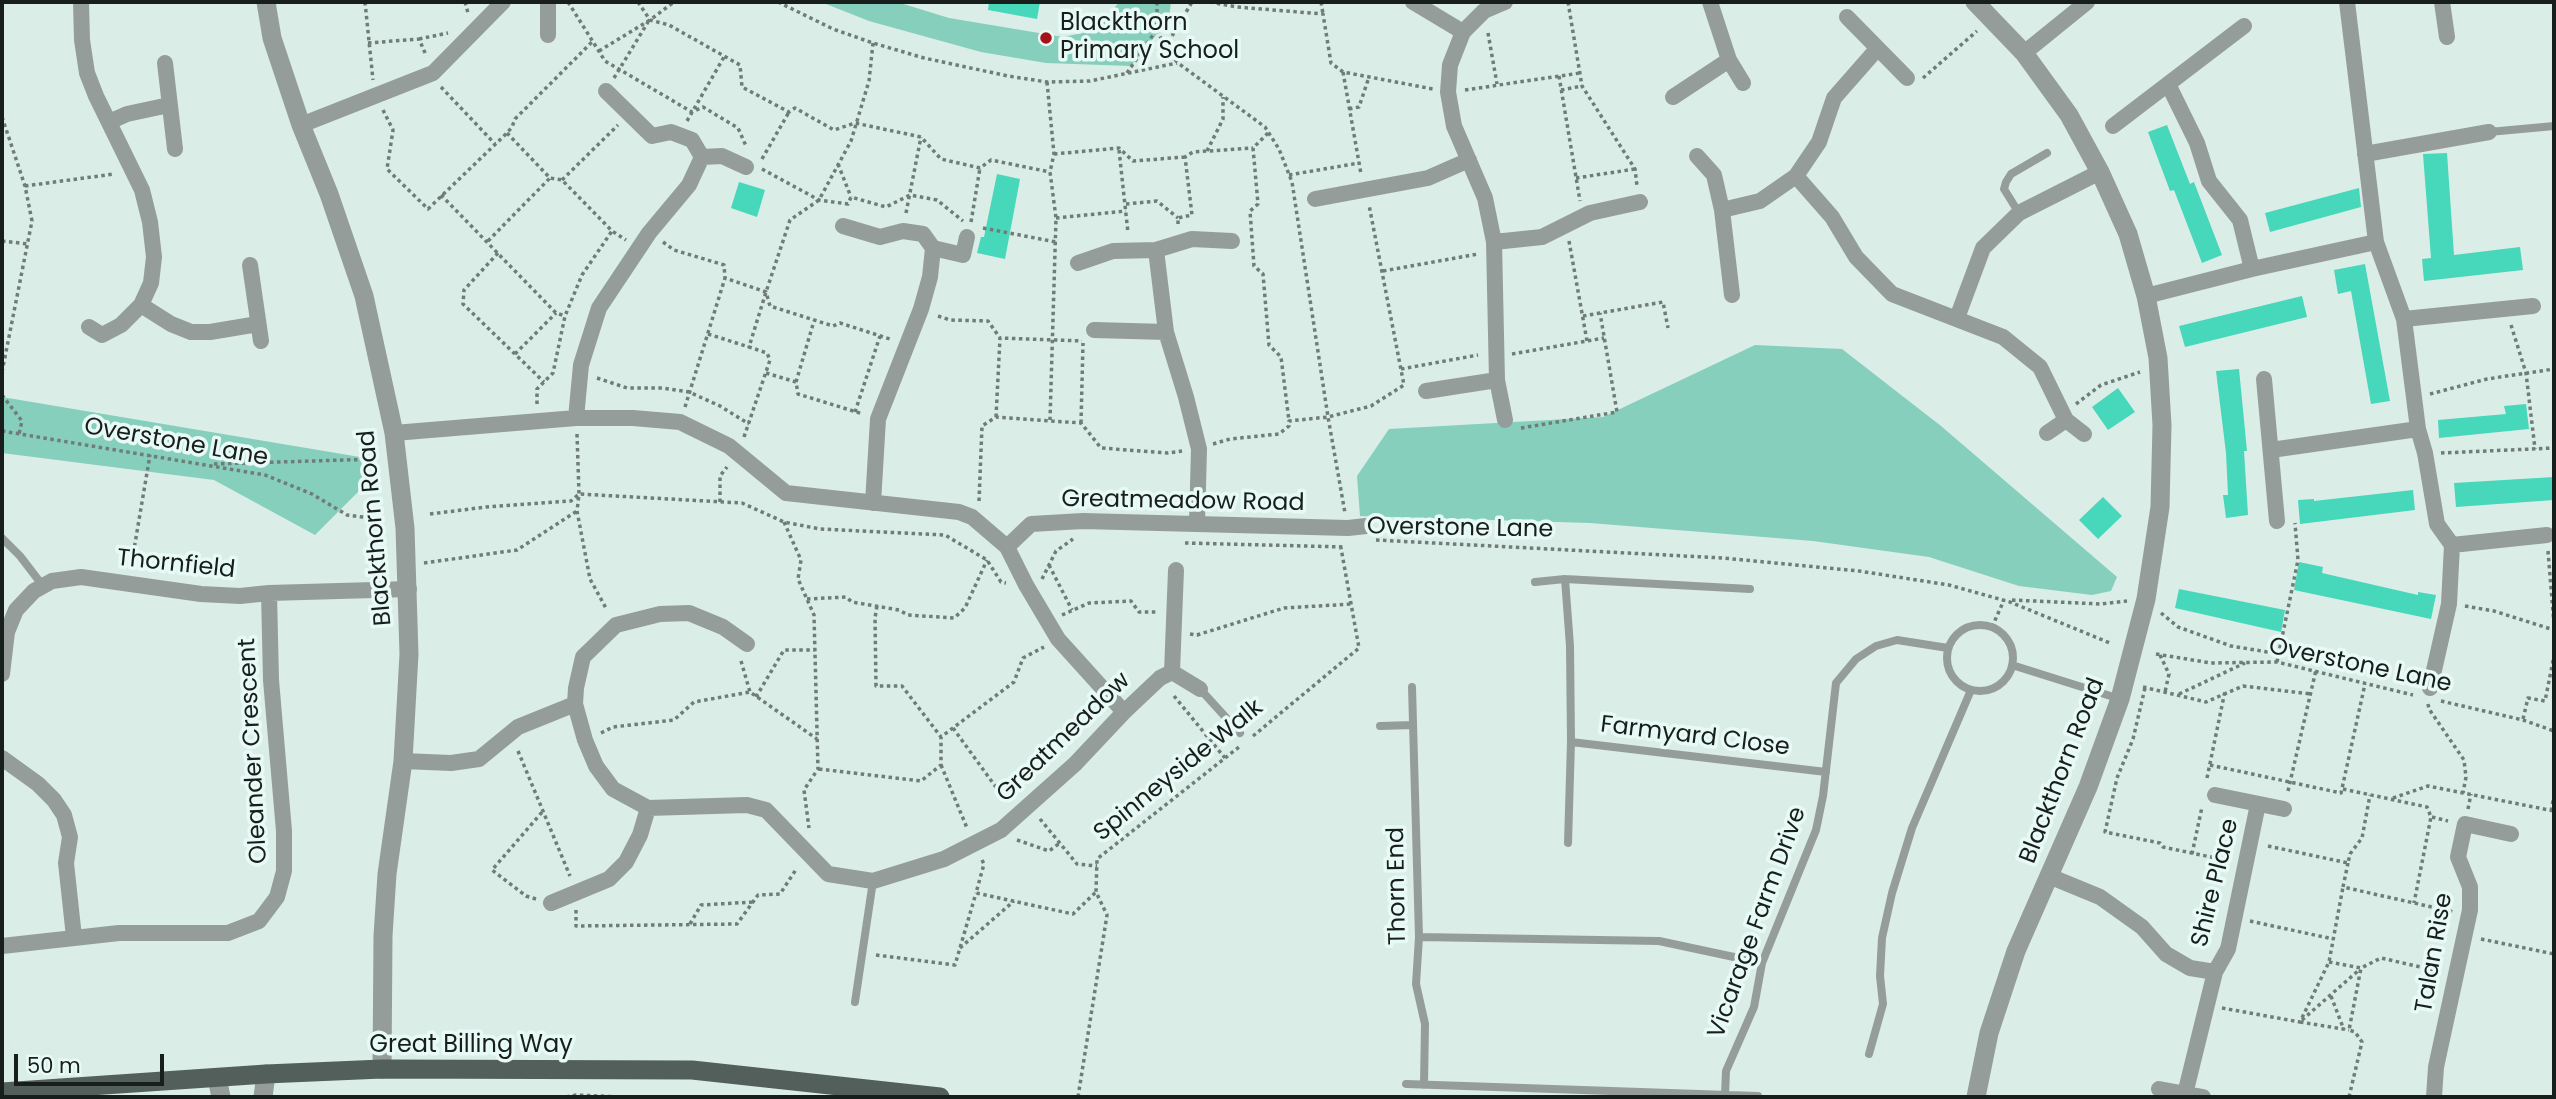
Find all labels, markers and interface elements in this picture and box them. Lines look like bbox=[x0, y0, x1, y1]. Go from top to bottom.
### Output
place label: Blackthorn Primary School bbox=[1060, 10, 1239, 66]
marker: Blackthorn Primary School bbox=[1038, 30, 1054, 46]
street label: Overstone Lane bbox=[82, 413, 270, 473]
street label: Blackthorn Road bbox=[353, 429, 399, 627]
street label: Greatmeadow Road bbox=[1061, 485, 1305, 519]
street label: Overstone Lane bbox=[1367, 513, 1553, 545]
street label: Thornfield bbox=[115, 544, 237, 586]
street label: Overstone Lane bbox=[2266, 633, 2454, 699]
street label: Oleander Crescent bbox=[234, 637, 274, 865]
street label: Greatmeadow bbox=[991, 667, 1137, 809]
street label: Blackthorn Road bbox=[2014, 674, 2112, 868]
street label: Spinneyside Walk bbox=[1089, 694, 1269, 848]
street label: Farmyard Close bbox=[1599, 711, 1791, 763]
street label: Vicarage Farm Drive bbox=[1703, 803, 1813, 1043]
street label: Shire Place bbox=[2186, 816, 2246, 950]
street label: Thorn End bbox=[1383, 827, 1413, 945]
street label: Talan Rise bbox=[2410, 891, 2460, 1015]
street label: Great Billing Way bbox=[369, 1032, 573, 1060]
scale bar bbox=[18, 1040, 168, 1084]
text: 50 m bbox=[27, 1051, 81, 1080]

